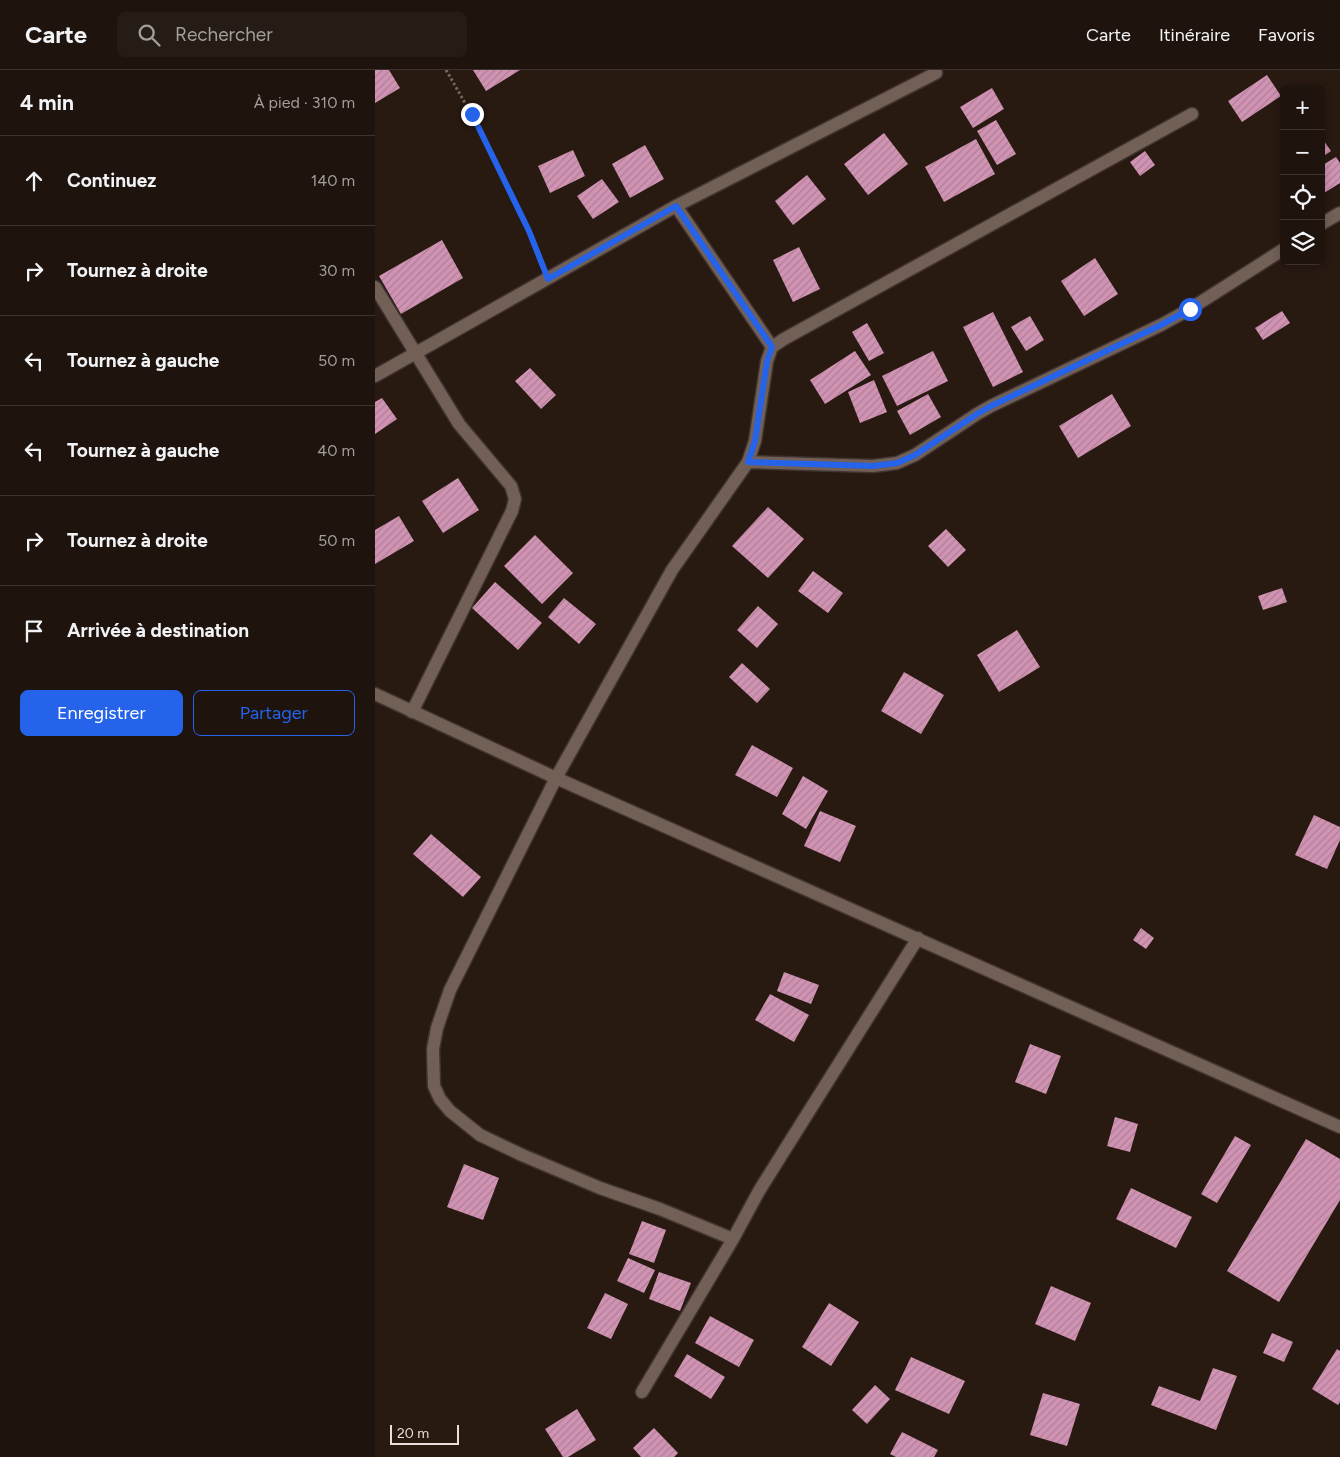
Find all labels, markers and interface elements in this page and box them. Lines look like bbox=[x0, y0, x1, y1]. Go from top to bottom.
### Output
search box bbox=[117, 12, 467, 57]
text: Carte bbox=[25, 20, 87, 49]
icon: search bbox=[135, 21, 163, 49]
text: Rechercher bbox=[175, 23, 273, 46]
text: Carte bbox=[1086, 24, 1131, 46]
text: Itinéraire bbox=[1159, 24, 1230, 46]
text: Favoris bbox=[1258, 24, 1315, 46]
map controls bbox=[1280, 85, 1325, 265]
button: + bbox=[1280, 85, 1325, 130]
text: 4 min bbox=[20, 90, 74, 115]
text: À pied · 310 m bbox=[254, 93, 355, 112]
route end bbox=[461, 103, 484, 126]
button: − bbox=[1280, 130, 1325, 175]
icon: ahead bbox=[20, 167, 48, 195]
text: Continuez bbox=[67, 169, 156, 192]
text: 140 m bbox=[311, 171, 355, 190]
button: locate bbox=[1280, 175, 1325, 220]
button: layers bbox=[1280, 220, 1325, 265]
icon: right bbox=[20, 257, 48, 285]
text: Tournez à droite bbox=[67, 259, 208, 282]
text: 30 m bbox=[318, 261, 355, 280]
route start bbox=[1179, 298, 1202, 321]
icon: left bbox=[20, 347, 48, 375]
text: Tournez à gauche bbox=[67, 349, 219, 372]
text: 50 m bbox=[318, 351, 355, 370]
icon: left bbox=[20, 437, 48, 465]
text: Tournez à gauche bbox=[67, 439, 219, 462]
text: 40 m bbox=[317, 441, 355, 460]
icon: right bbox=[20, 527, 48, 555]
text: Tournez à droite bbox=[67, 529, 208, 552]
text: 50 m bbox=[318, 531, 355, 550]
icon: arrive bbox=[20, 617, 48, 645]
text: Arrivée à destination bbox=[67, 619, 249, 642]
button: Enregistrer bbox=[20, 690, 183, 736]
button: Partager bbox=[193, 690, 355, 736]
scale bar bbox=[390, 1422, 459, 1445]
text: 20 m bbox=[397, 1425, 429, 1442]

